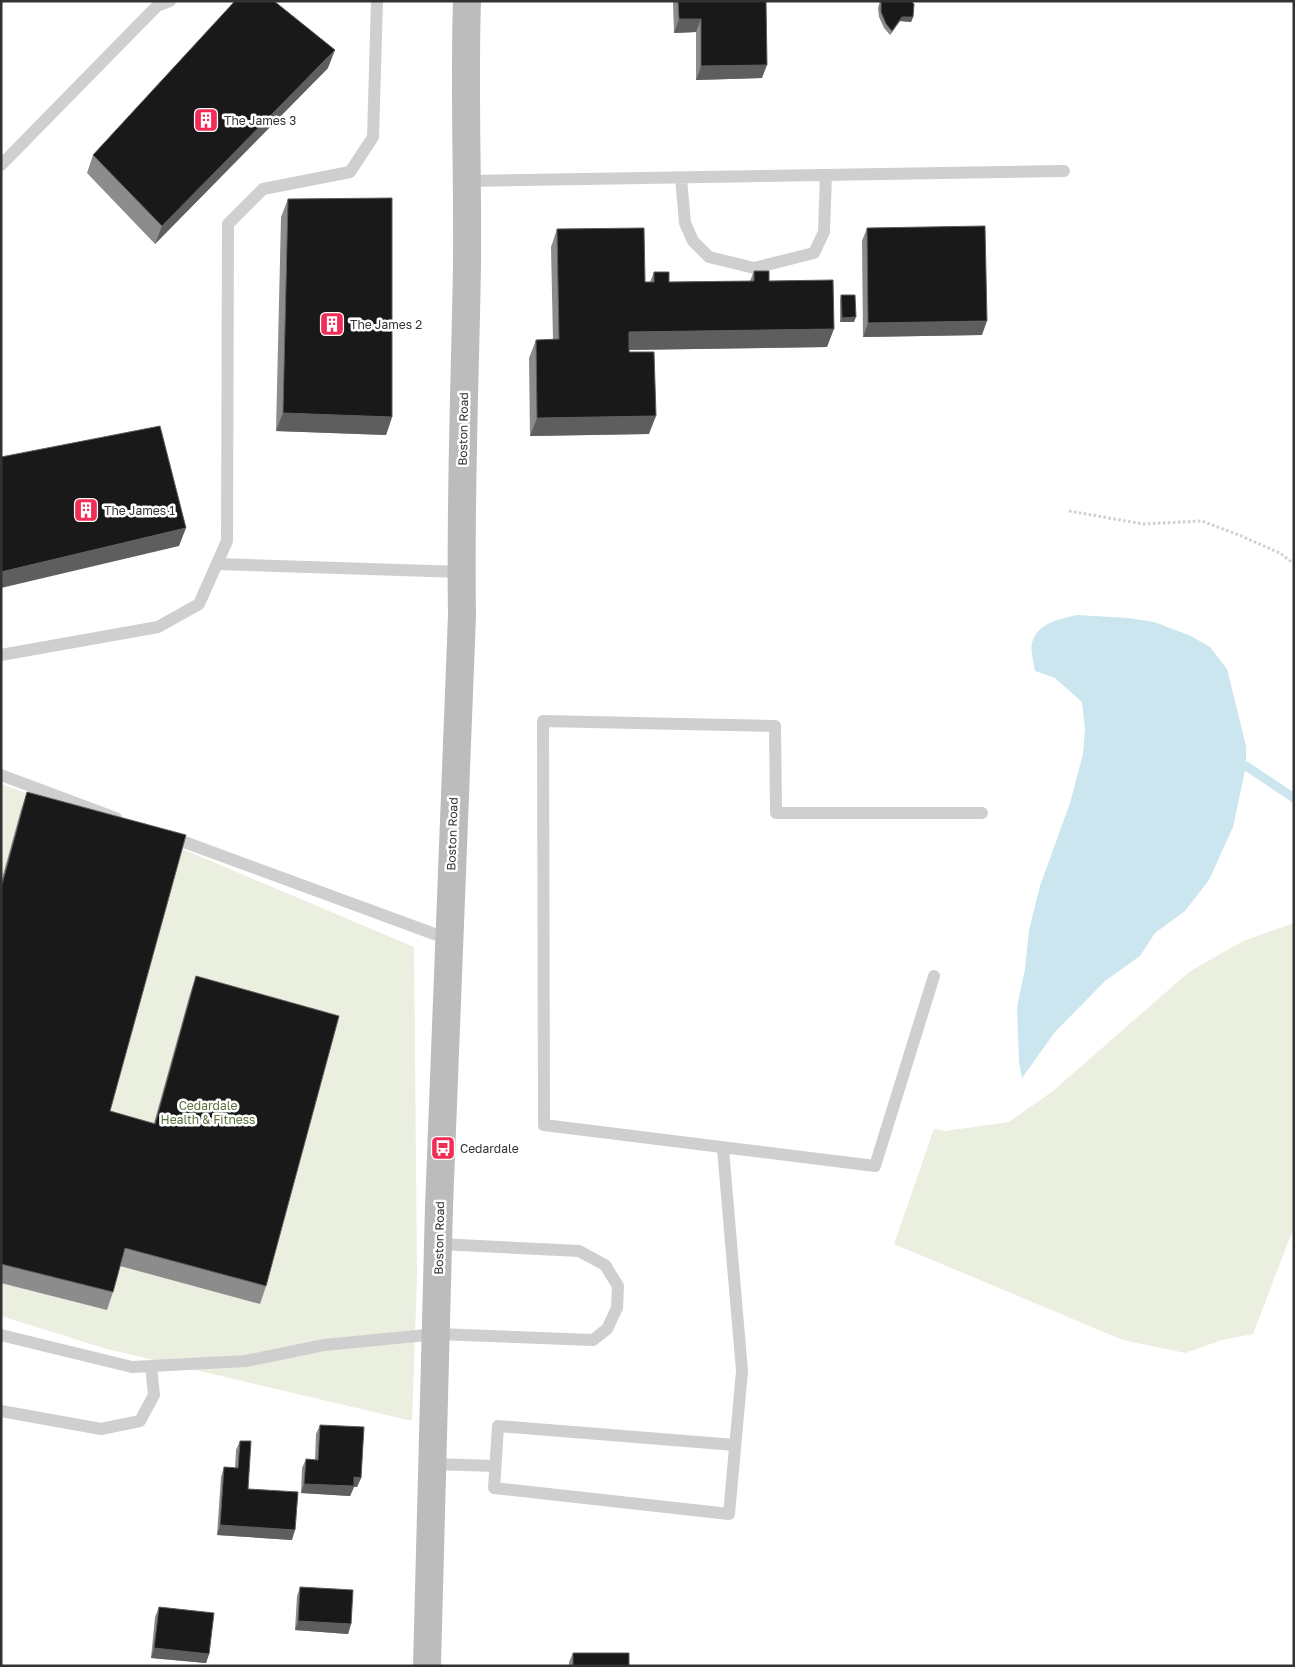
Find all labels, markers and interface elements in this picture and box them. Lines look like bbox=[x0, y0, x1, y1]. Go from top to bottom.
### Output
building icon: The James 3 bbox=[193, 107, 219, 133]
place label: The James 3 bbox=[224, 113, 296, 128]
building icon: The James 2 bbox=[319, 311, 345, 337]
place label: The James 2 bbox=[350, 317, 422, 332]
street label: Boston Road bbox=[455, 392, 471, 466]
building icon: The James 1 bbox=[73, 497, 99, 523]
place label: The James 1 bbox=[104, 503, 175, 518]
street label: Boston Road bbox=[443, 797, 461, 871]
park label: Cedardale Health & Fitness bbox=[161, 1098, 255, 1127]
bus stop icon: Cedardale bbox=[430, 1135, 456, 1161]
place label: Cedardale bbox=[460, 1141, 519, 1156]
street label: Boston Road bbox=[431, 1201, 447, 1275]

